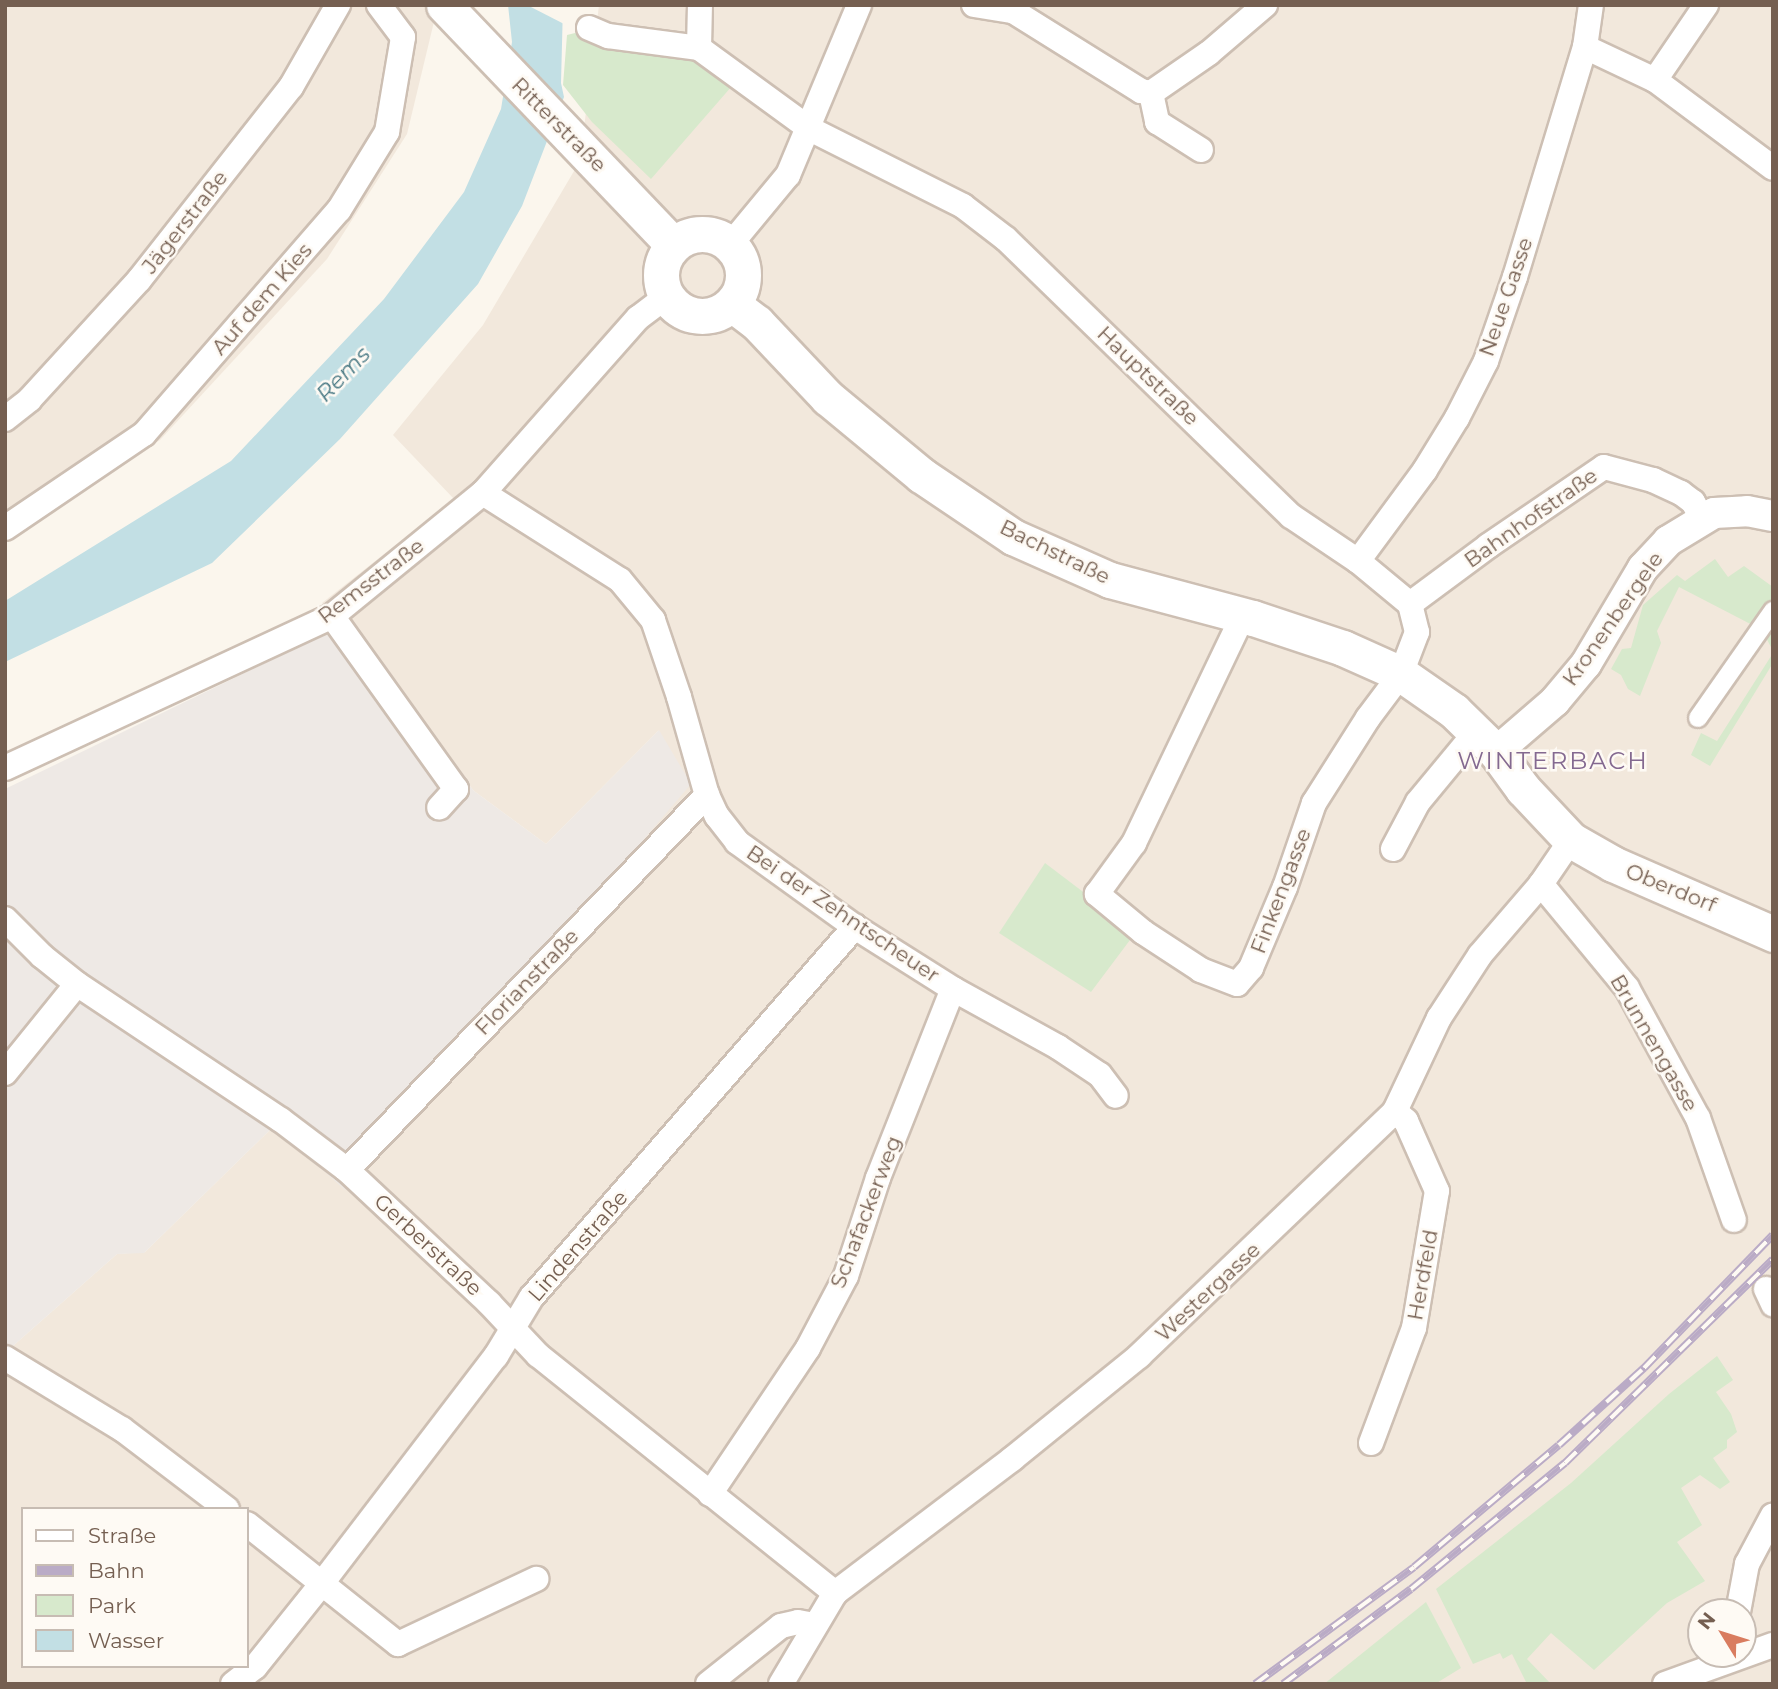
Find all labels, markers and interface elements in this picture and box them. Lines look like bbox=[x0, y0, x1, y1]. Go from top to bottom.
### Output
street label: Ritterstraße bbox=[506, 72, 612, 178]
street label: Jägerstraße bbox=[137, 165, 233, 279]
street label: Neue Gasse bbox=[1474, 234, 1538, 360]
street label: Auf dem Kies bbox=[207, 238, 317, 360]
street label: Hauptstraße bbox=[1092, 321, 1204, 431]
water label: Rems bbox=[310, 341, 376, 407]
street label: Bahnhofstraße bbox=[1460, 463, 1602, 573]
street label: Bachstraße bbox=[996, 514, 1114, 590]
street label: Remsstraße bbox=[313, 533, 429, 629]
street label: Kronenbergele bbox=[1557, 547, 1669, 691]
district label: WINTERBACH bbox=[1458, 747, 1648, 775]
street label: Finkengasse bbox=[1246, 825, 1316, 957]
street label: Bei der Zehntscheuer bbox=[742, 840, 944, 988]
street label: Oberdorf bbox=[1622, 858, 1720, 918]
street label: Florianstraße bbox=[470, 924, 584, 1040]
street label: Brunnengasse bbox=[1605, 970, 1703, 1116]
street label: Schafackerweg bbox=[825, 1132, 907, 1292]
street label: Lindenstraße bbox=[523, 1185, 633, 1307]
street label: Gerberstraße bbox=[369, 1189, 487, 1301]
street label: Herdfeld bbox=[1403, 1228, 1443, 1322]
street label: Westergasse bbox=[1150, 1237, 1266, 1347]
legend bbox=[21, 1507, 248, 1668]
text: Straße bbox=[88, 1523, 156, 1548]
text: Bahn bbox=[88, 1558, 145, 1583]
text: Park bbox=[88, 1593, 136, 1618]
north arrow bbox=[1687, 1598, 1757, 1668]
text: N bbox=[1693, 1608, 1720, 1634]
text: Wasser bbox=[88, 1628, 164, 1653]

